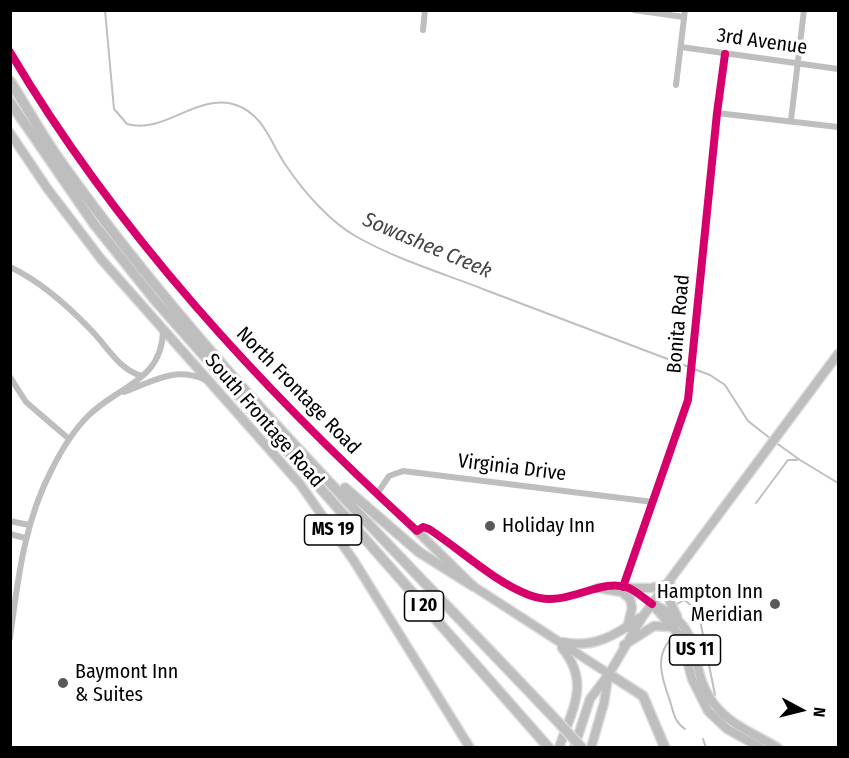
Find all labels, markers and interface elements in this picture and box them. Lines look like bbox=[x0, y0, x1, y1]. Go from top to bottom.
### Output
street label: 3rd Avenue bbox=[715, 24, 809, 60]
water label: Sowashee Creek bbox=[359, 208, 495, 284]
street label: Bonita Road bbox=[663, 273, 695, 375]
street label: North Frontage Road bbox=[231, 322, 365, 460]
street label: South Frontage Road bbox=[199, 349, 329, 493]
street label: Virginia Drive bbox=[457, 449, 567, 487]
place label: Holiday Inn bbox=[502, 514, 595, 538]
road number: MS 19 bbox=[304, 515, 362, 545]
marker: Holiday Inn bbox=[483, 519, 497, 533]
place label: Hampton Inn Meridian bbox=[657, 580, 763, 627]
road number: I 20 bbox=[404, 591, 444, 621]
marker: Hampton Inn Meridian bbox=[768, 597, 782, 611]
road number: US 11 bbox=[670, 635, 720, 665]
place label: Baymont Inn & Suites bbox=[75, 660, 178, 707]
marker: Baymont Inn & Suites bbox=[56, 676, 70, 690]
north arrow bbox=[771, 680, 831, 740]
text: N bbox=[809, 706, 829, 718]

